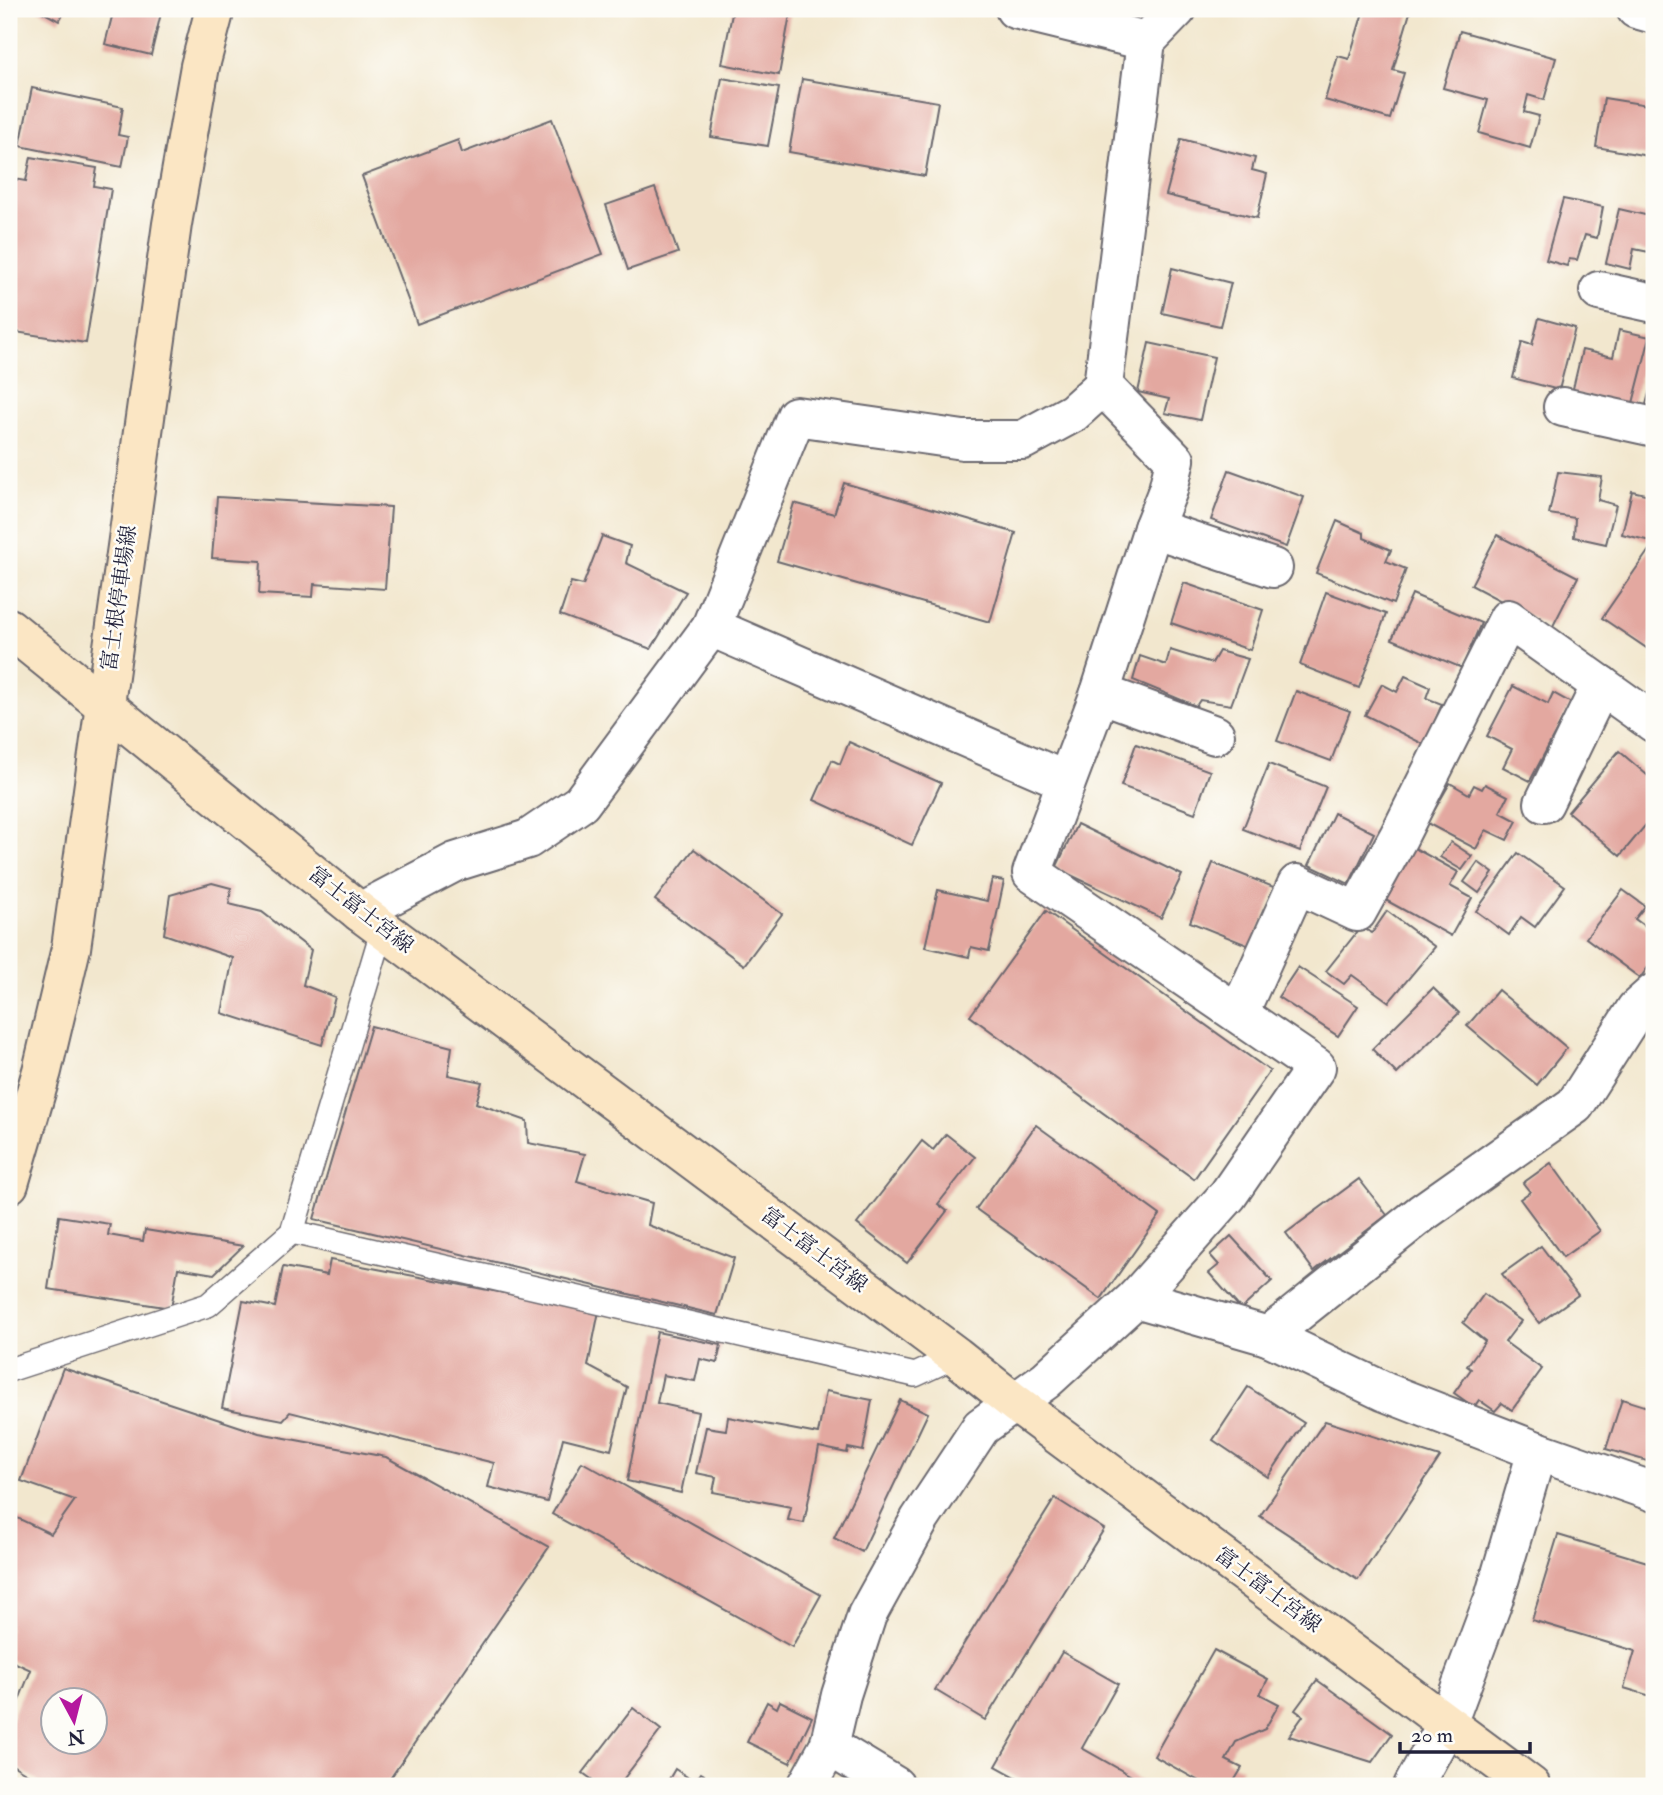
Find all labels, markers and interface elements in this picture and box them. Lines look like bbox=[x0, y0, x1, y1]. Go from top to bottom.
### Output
street label: 富士根停車場線 bbox=[95, 523, 143, 673]
street label: 富士富士宮線 bbox=[303, 861, 419, 959]
street label: 富士富士宮線 bbox=[756, 1201, 872, 1299]
street label: 富士富士宮線 bbox=[1210, 1541, 1326, 1639]
north arrow bbox=[38, 1686, 108, 1756]
scale bar bbox=[1400, 1711, 1530, 1755]
text: 20 m bbox=[1411, 1722, 1453, 1749]
text: N bbox=[65, 1724, 87, 1750]

